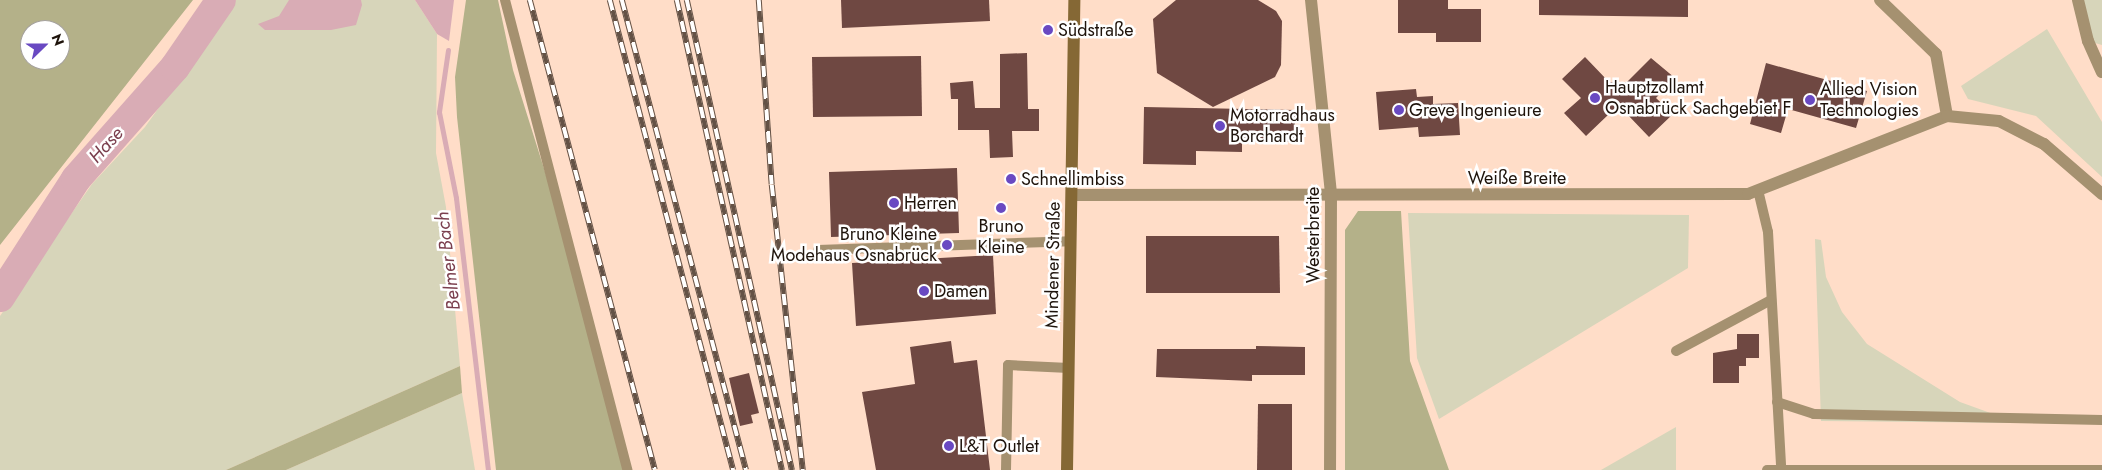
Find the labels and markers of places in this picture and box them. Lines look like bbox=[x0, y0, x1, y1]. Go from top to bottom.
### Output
place label: Südstraße bbox=[1058, 19, 1133, 41]
marker: Südstraße bbox=[1042, 24, 1054, 36]
place label: Hauptzollamt Osnabrück Sachgebiet F bbox=[1605, 77, 1791, 120]
place label: Allied Vision Technologies bbox=[1820, 79, 1919, 122]
marker: Hauptzollamt Osnabrück Sachgebiet F bbox=[1589, 92, 1601, 104]
marker: Allied Vision Technologies bbox=[1804, 94, 1816, 106]
place label: Greve Ingenieure bbox=[1409, 99, 1542, 121]
marker: Greve Ingenieure bbox=[1393, 104, 1405, 116]
place label: Motorradhaus Borchardt bbox=[1230, 105, 1335, 148]
marker: Motorradhaus Borchardt bbox=[1214, 120, 1226, 132]
place label: Schnellimbiss bbox=[1021, 168, 1124, 190]
marker: Schnellimbiss bbox=[1005, 173, 1017, 185]
place label: Herren bbox=[904, 192, 957, 214]
marker: Herren bbox=[888, 197, 900, 209]
marker: Bruno Kleine bbox=[995, 202, 1007, 214]
place label: Bruno Kleine bbox=[978, 216, 1024, 258]
place label: Bruno Kleine Modehaus Osnabrück bbox=[771, 224, 937, 266]
marker: Bruno Kleine Modehaus Osnabrück bbox=[941, 239, 953, 251]
place label: Damen bbox=[934, 280, 988, 302]
marker: Damen bbox=[918, 285, 930, 297]
place label: L&T Outlet bbox=[959, 435, 1039, 457]
marker: L&T Outlet bbox=[943, 440, 955, 452]

